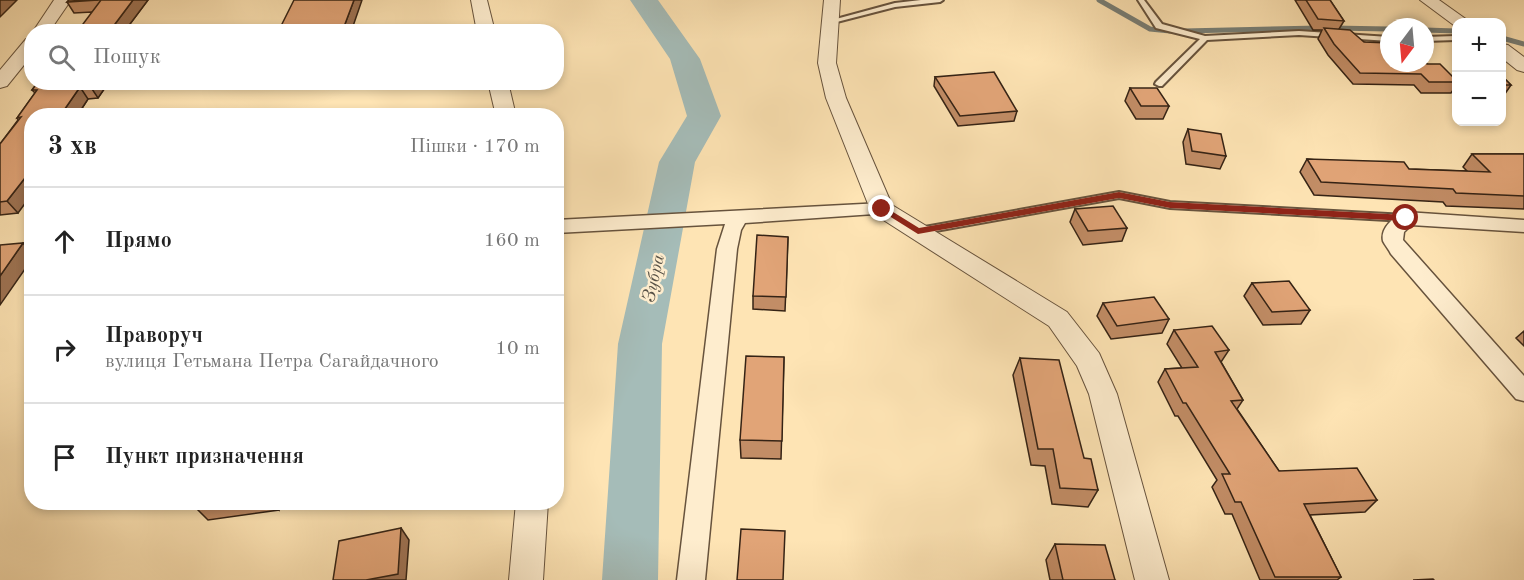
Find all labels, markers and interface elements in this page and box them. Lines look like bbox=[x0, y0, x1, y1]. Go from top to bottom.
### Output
north arrow bbox=[1380, 18, 1434, 72]
map controls bbox=[1452, 18, 1506, 126]
button: + bbox=[1452, 18, 1506, 72]
search box bbox=[24, 24, 564, 90]
icon: search bbox=[45, 41, 78, 74]
text: Пошук bbox=[93, 46, 161, 68]
button: − bbox=[1452, 72, 1506, 126]
text: 3 хв bbox=[48, 134, 97, 160]
text: Пішки · 170 m bbox=[410, 137, 540, 157]
route end bbox=[868, 195, 894, 221]
route start bbox=[1392, 204, 1418, 230]
icon: ahead bbox=[48, 225, 81, 258]
text: Прямо bbox=[105, 230, 172, 252]
text: 160 m bbox=[484, 231, 540, 251]
water label: Зубра bbox=[640, 252, 668, 304]
text: Праворуч bbox=[105, 325, 203, 347]
icon: right bbox=[48, 333, 81, 366]
text: 10 m bbox=[495, 339, 540, 359]
text: вулиця Гетьмана Петра Сагайдачного bbox=[105, 352, 439, 372]
icon: arrive bbox=[48, 441, 81, 474]
text: Пункт призначення bbox=[105, 446, 304, 468]

